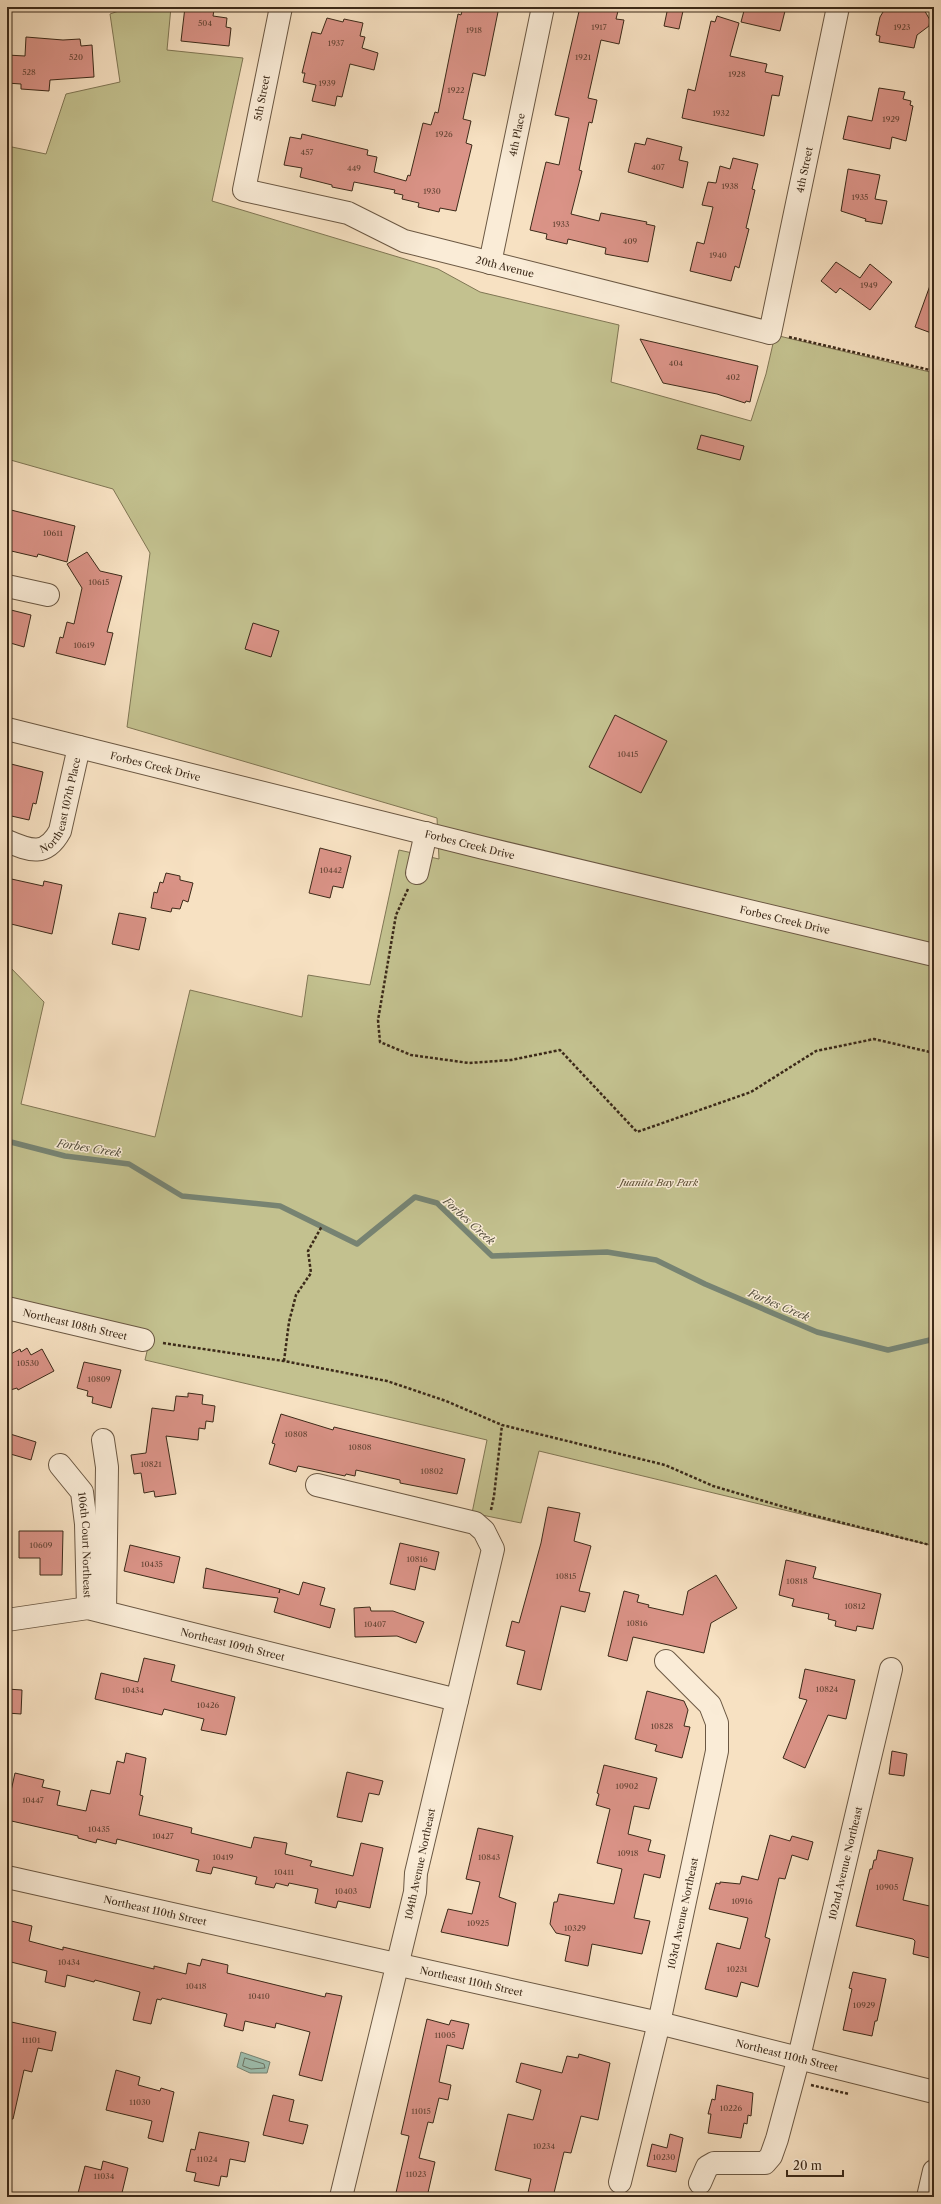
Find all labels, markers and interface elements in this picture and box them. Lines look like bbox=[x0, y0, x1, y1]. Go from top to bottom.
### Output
house number: 504 bbox=[198, 18, 212, 28]
house number: 1917 bbox=[591, 22, 607, 32]
house number: 1923 bbox=[893, 22, 911, 32]
house number: 1918 bbox=[466, 25, 482, 35]
house number: 1937 bbox=[328, 38, 344, 48]
house number: 520 bbox=[69, 52, 83, 62]
house number: 1921 bbox=[575, 52, 592, 62]
house number: 528 bbox=[22, 67, 36, 77]
house number: 1928 bbox=[728, 69, 746, 79]
street label: 5th Street bbox=[251, 74, 273, 122]
house number: 1939 bbox=[318, 78, 336, 88]
house number: 1922 bbox=[447, 85, 465, 95]
house number: 1932 bbox=[712, 108, 730, 118]
street label: 4th Place bbox=[506, 111, 527, 158]
house number: 1929 bbox=[882, 114, 900, 124]
house number: 1926 bbox=[435, 129, 453, 139]
street label: 4th Street bbox=[793, 145, 815, 194]
house number: 457 bbox=[301, 147, 314, 157]
house number: 407 bbox=[651, 162, 665, 172]
house number: 449 bbox=[347, 163, 361, 173]
house number: 1938 bbox=[721, 181, 739, 191]
house number: 1930 bbox=[423, 186, 441, 196]
house number: 1935 bbox=[852, 192, 868, 202]
house number: 1933 bbox=[553, 219, 569, 229]
house number: 409 bbox=[623, 236, 638, 246]
house number: 1940 bbox=[709, 250, 727, 260]
street label: 20th Avenue bbox=[474, 253, 536, 280]
house number: 1949 bbox=[860, 280, 878, 290]
house number: 404 bbox=[669, 358, 684, 368]
house number: 402 bbox=[726, 372, 741, 382]
house number: 10611 bbox=[43, 528, 64, 538]
house number: 10615 bbox=[89, 577, 109, 587]
house number: 10619 bbox=[73, 640, 95, 650]
street label: Forbes Creek Drive bbox=[109, 749, 202, 784]
house number: 10415 bbox=[618, 749, 638, 759]
street label: Northeast 107th Place bbox=[38, 756, 83, 856]
street label: Forbes Creek Drive bbox=[423, 827, 517, 862]
house number: 10442 bbox=[320, 865, 343, 875]
street label: Forbes Creek Drive bbox=[739, 903, 832, 937]
water label: Forbes Creek bbox=[55, 1136, 122, 1160]
park label: Juanita Bay Park bbox=[617, 1176, 699, 1189]
water label: Forbes Creek bbox=[440, 1193, 498, 1248]
water label: Forbes Creek bbox=[746, 1286, 812, 1324]
street label: Northeast 108th Street bbox=[22, 1305, 129, 1343]
house number: 10530 bbox=[17, 1358, 39, 1368]
house number: 10809 bbox=[88, 1374, 111, 1384]
house number: 10808 bbox=[285, 1429, 308, 1439]
house number: 10808 bbox=[349, 1442, 372, 1452]
house number: 10821 bbox=[140, 1459, 162, 1469]
house number: 10802 bbox=[421, 1466, 444, 1476]
street label: 106th Court Northeast bbox=[76, 1491, 94, 1599]
house number: 10609 bbox=[30, 1540, 53, 1550]
house number: 10816 bbox=[406, 1554, 428, 1564]
house number: 10435 bbox=[141, 1559, 163, 1569]
house number: 10815 bbox=[556, 1571, 576, 1581]
house number: 10818 bbox=[786, 1576, 808, 1586]
house number: 10812 bbox=[844, 1601, 866, 1611]
house number: 10816 bbox=[626, 1618, 648, 1628]
house number: 10407 bbox=[364, 1619, 386, 1629]
street label: Northeast 109th Street bbox=[179, 1625, 287, 1663]
house number: 10824 bbox=[816, 1684, 839, 1694]
house number: 10434 bbox=[122, 1685, 144, 1695]
house number: 10426 bbox=[197, 1700, 219, 1710]
house number: 10828 bbox=[651, 1721, 674, 1731]
house number: 10902 bbox=[616, 1781, 639, 1791]
house number: 10447 bbox=[22, 1795, 44, 1805]
street label: 102nd Avenue Northeast bbox=[825, 1805, 865, 1921]
street label: 104th Avenue Northeast bbox=[402, 1807, 438, 1921]
house number: 10435 bbox=[88, 1824, 110, 1834]
house number: 10427 bbox=[152, 1831, 174, 1841]
house number: 10918 bbox=[617, 1848, 639, 1858]
house number: 10419 bbox=[212, 1852, 234, 1862]
house number: 10843 bbox=[478, 1852, 500, 1862]
street label: 103rd Avenue Northeast bbox=[664, 1856, 701, 1970]
house number: 10411 bbox=[274, 1867, 295, 1877]
house number: 10905 bbox=[876, 1882, 898, 1892]
house number: 10403 bbox=[335, 1886, 357, 1896]
street label: Northeast 110th Street bbox=[103, 1892, 209, 1928]
house number: 10916 bbox=[731, 1896, 753, 1906]
house number: 10925 bbox=[467, 1918, 489, 1928]
house number: 10329 bbox=[564, 1923, 586, 1933]
house number: 10434 bbox=[58, 1957, 80, 1967]
street label: Northeast 110th Street bbox=[419, 1963, 525, 1999]
house number: 10231 bbox=[727, 1964, 748, 1974]
house number: 10418 bbox=[185, 1981, 207, 1991]
house number: 10410 bbox=[248, 1991, 270, 2001]
house number: 10929 bbox=[853, 2000, 876, 2010]
house number: 11005 bbox=[434, 2030, 456, 2040]
house number: 11101 bbox=[22, 2035, 41, 2045]
street label: Northeast 110th Street bbox=[734, 2036, 840, 2074]
house number: 11030 bbox=[129, 2097, 151, 2107]
house number: 10226 bbox=[720, 2103, 742, 2113]
house number: 11015 bbox=[411, 2106, 431, 2116]
house number: 10234 bbox=[533, 2141, 555, 2151]
house number: 10230 bbox=[653, 2152, 675, 2162]
scale bar bbox=[787, 2152, 843, 2178]
house number: 11024 bbox=[196, 2154, 218, 2164]
text: 20 m bbox=[793, 2158, 822, 2173]
house number: 11023 bbox=[406, 2169, 426, 2179]
house number: 11034 bbox=[94, 2171, 115, 2181]

